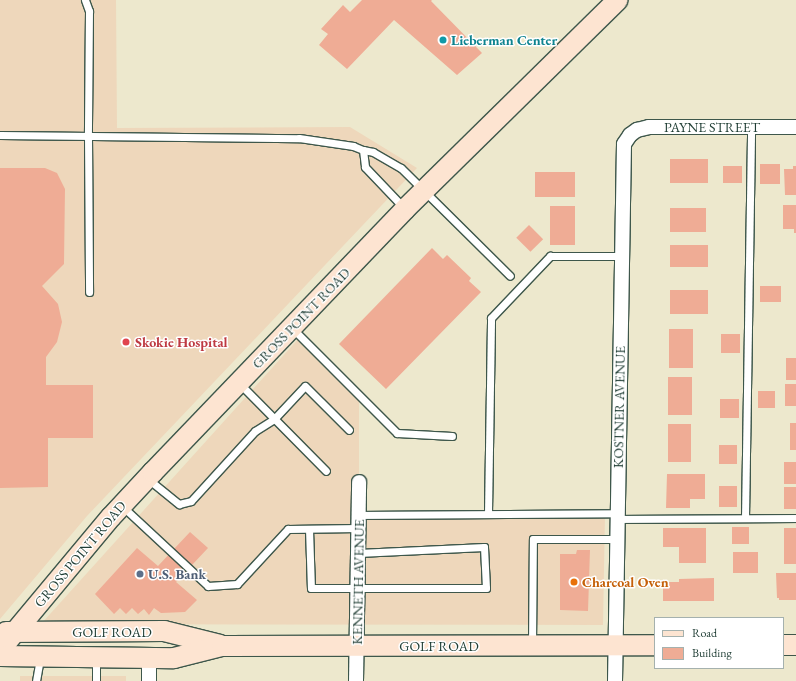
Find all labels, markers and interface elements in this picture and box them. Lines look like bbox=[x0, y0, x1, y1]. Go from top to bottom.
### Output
place label: Lieberman Center bbox=[451, 32, 557, 48]
marker: Lieberman Center bbox=[438, 35, 448, 45]
street label: PAYNE STREET bbox=[664, 119, 760, 135]
street label: GROSS POINT ROAD bbox=[249, 264, 353, 372]
place label: Skokie Hospital bbox=[135, 334, 228, 350]
marker: Skokie Hospital bbox=[120, 336, 132, 348]
street label: KOSTNER AVENUE bbox=[610, 346, 628, 468]
street label: GROSS POINT ROAD bbox=[31, 497, 129, 611]
street label: KENNETH AVENUE bbox=[349, 519, 367, 645]
place label: U.S. Bank bbox=[148, 566, 206, 582]
marker: U.S. Bank bbox=[135, 569, 145, 579]
place label: Charcoal Oven bbox=[582, 574, 669, 590]
marker: Charcoal Oven bbox=[569, 577, 579, 587]
legend bbox=[654, 617, 784, 669]
street label: GOLF ROAD bbox=[72, 624, 152, 640]
text: Road bbox=[692, 625, 717, 641]
street label: GOLF ROAD bbox=[399, 638, 479, 654]
text: Building bbox=[692, 645, 732, 661]

